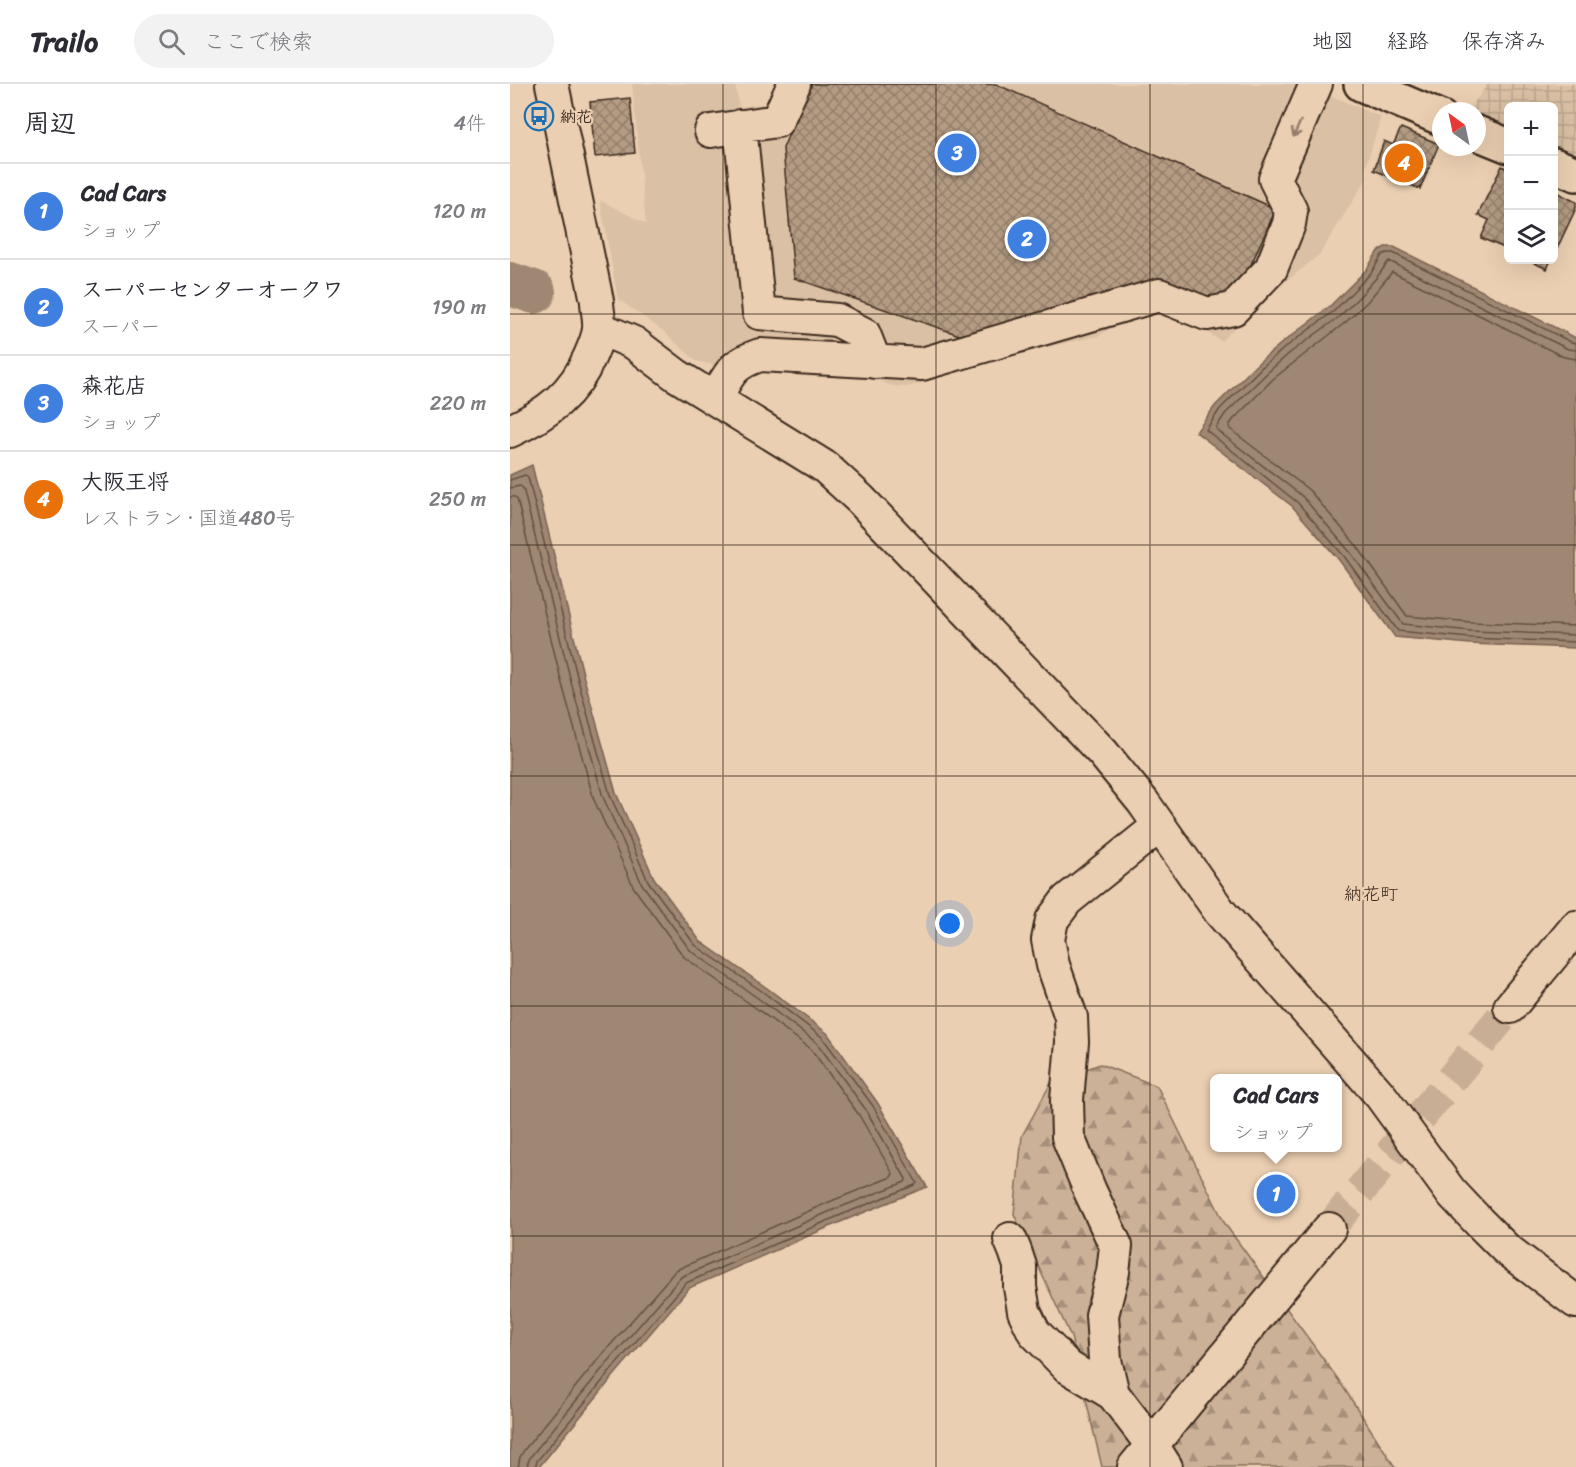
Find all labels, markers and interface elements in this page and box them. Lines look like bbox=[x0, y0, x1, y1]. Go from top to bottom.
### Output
search box bbox=[134, 14, 554, 68]
text: Trailo bbox=[30, 17, 98, 66]
text: ここで検索 bbox=[203, 22, 313, 61]
text: 地図 bbox=[1312, 22, 1354, 60]
text: 経路 bbox=[1387, 22, 1429, 60]
text: 保存済み bbox=[1462, 22, 1546, 60]
icon: search bbox=[155, 25, 188, 58]
text: 周辺 bbox=[24, 100, 76, 146]
bus stop icon: 納花 bbox=[523, 100, 555, 132]
place label: 納花 bbox=[560, 102, 592, 131]
north arrow bbox=[1432, 102, 1486, 156]
map controls bbox=[1504, 102, 1558, 264]
button: + bbox=[1504, 102, 1558, 156]
text: 4件 bbox=[454, 106, 486, 141]
one-way arrow bbox=[1291, 119, 1302, 137]
pin: 3 bbox=[938, 130, 976, 176]
pin: 4 bbox=[1384, 140, 1424, 185]
button: − bbox=[1504, 156, 1558, 210]
text: Cad Cars bbox=[81, 174, 166, 213]
text: 1 bbox=[39, 194, 48, 229]
text: 120 m bbox=[433, 194, 486, 229]
button: layers bbox=[1504, 210, 1558, 264]
text: ショップ bbox=[81, 213, 160, 248]
pin: 2 bbox=[1008, 216, 1046, 262]
text: スーパーセンターオークワ bbox=[81, 270, 344, 309]
text: 2 bbox=[38, 290, 49, 325]
text: 190 m bbox=[432, 290, 486, 325]
text: スーパー bbox=[81, 309, 160, 344]
text: 森花店 bbox=[81, 366, 147, 405]
text: 3 bbox=[38, 386, 49, 421]
text: 220 m bbox=[430, 386, 486, 421]
text: ショップ bbox=[81, 405, 160, 440]
text: 大阪王将 bbox=[81, 462, 169, 501]
text: 4 bbox=[37, 482, 50, 517]
text: 250 m bbox=[429, 482, 486, 517]
text: レストラン · 国道480号 bbox=[81, 501, 296, 536]
district label: 納花町 bbox=[1344, 878, 1398, 910]
your location bbox=[935, 909, 964, 938]
popup bbox=[1210, 1074, 1342, 1152]
text: Cad Cars bbox=[1234, 1076, 1318, 1115]
text: ショップ bbox=[1234, 1115, 1313, 1150]
pin: 1 bbox=[1256, 1172, 1296, 1216]

